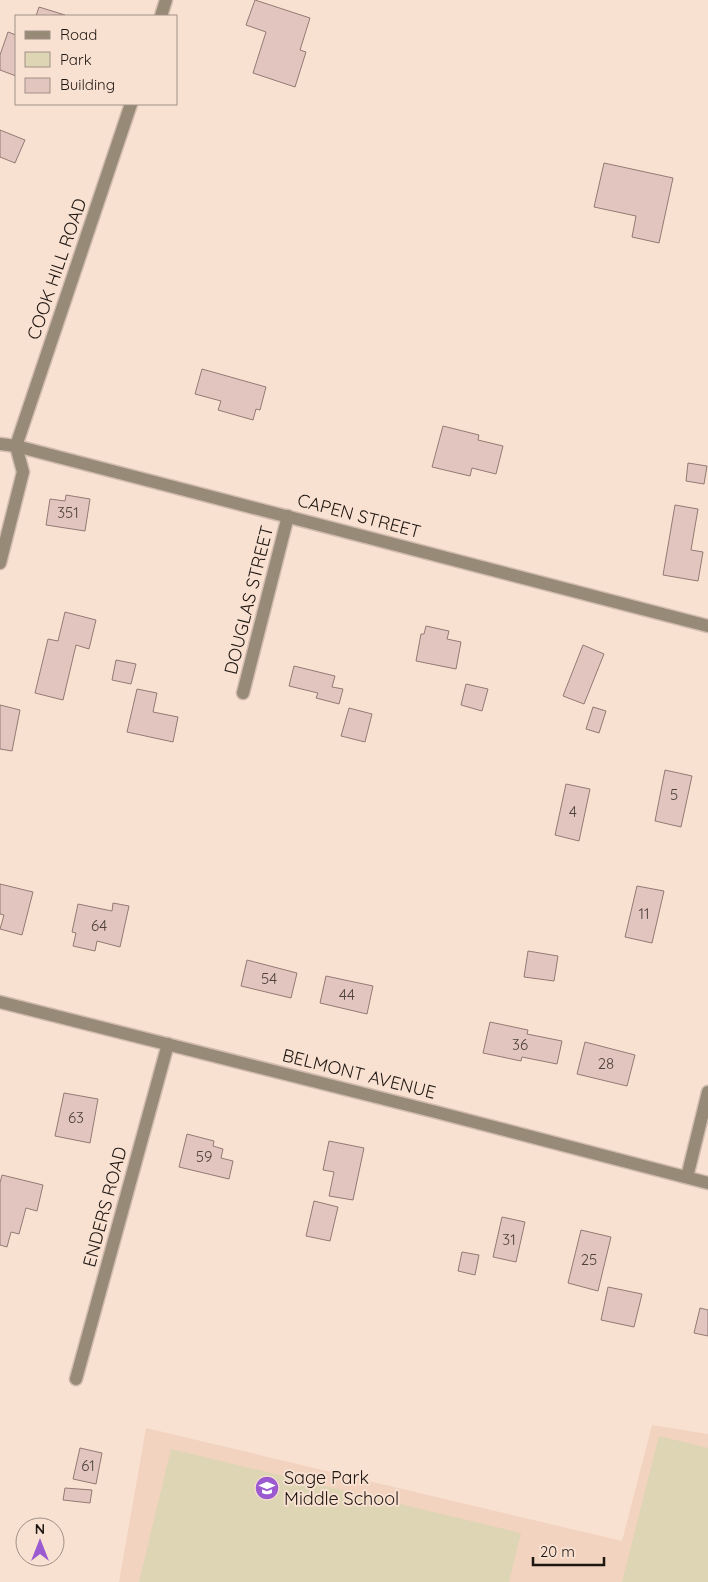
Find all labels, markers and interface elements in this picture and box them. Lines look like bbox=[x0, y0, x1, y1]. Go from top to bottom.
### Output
legend bbox=[15, 15, 178, 105]
text: Road bbox=[60, 25, 97, 44]
text: Park bbox=[60, 50, 92, 69]
text: Building bbox=[60, 75, 115, 94]
street label: COOK HILL ROAD bbox=[22, 195, 92, 343]
street label: CAPEN STREET bbox=[295, 488, 423, 543]
house number: 351 bbox=[57, 503, 79, 522]
street label: DOUGLAS STREET bbox=[219, 523, 278, 677]
house number: 5 bbox=[670, 785, 678, 804]
house number: 4 bbox=[569, 802, 577, 821]
house number: 11 bbox=[638, 904, 650, 923]
house number: 64 bbox=[91, 916, 107, 935]
house number: 54 bbox=[261, 969, 277, 988]
house number: 44 bbox=[339, 985, 355, 1004]
house number: 36 bbox=[512, 1035, 528, 1054]
street label: BELMONT AVENUE bbox=[280, 1043, 438, 1104]
house number: 28 bbox=[598, 1054, 614, 1073]
house number: 63 bbox=[68, 1108, 84, 1127]
street label: ENDERS ROAD bbox=[77, 1144, 132, 1270]
house number: 59 bbox=[196, 1147, 212, 1166]
house number: 31 bbox=[502, 1230, 516, 1249]
house number: 25 bbox=[581, 1250, 597, 1269]
house number: 61 bbox=[81, 1456, 95, 1475]
place label: Sage Park Middle School bbox=[284, 1466, 399, 1510]
school or university icon: Sage Park Middle School bbox=[254, 1475, 280, 1501]
north arrow bbox=[15, 1517, 65, 1567]
text: N bbox=[35, 1520, 45, 1538]
scale bar bbox=[533, 1534, 604, 1566]
text: 20 m bbox=[540, 1542, 575, 1561]

